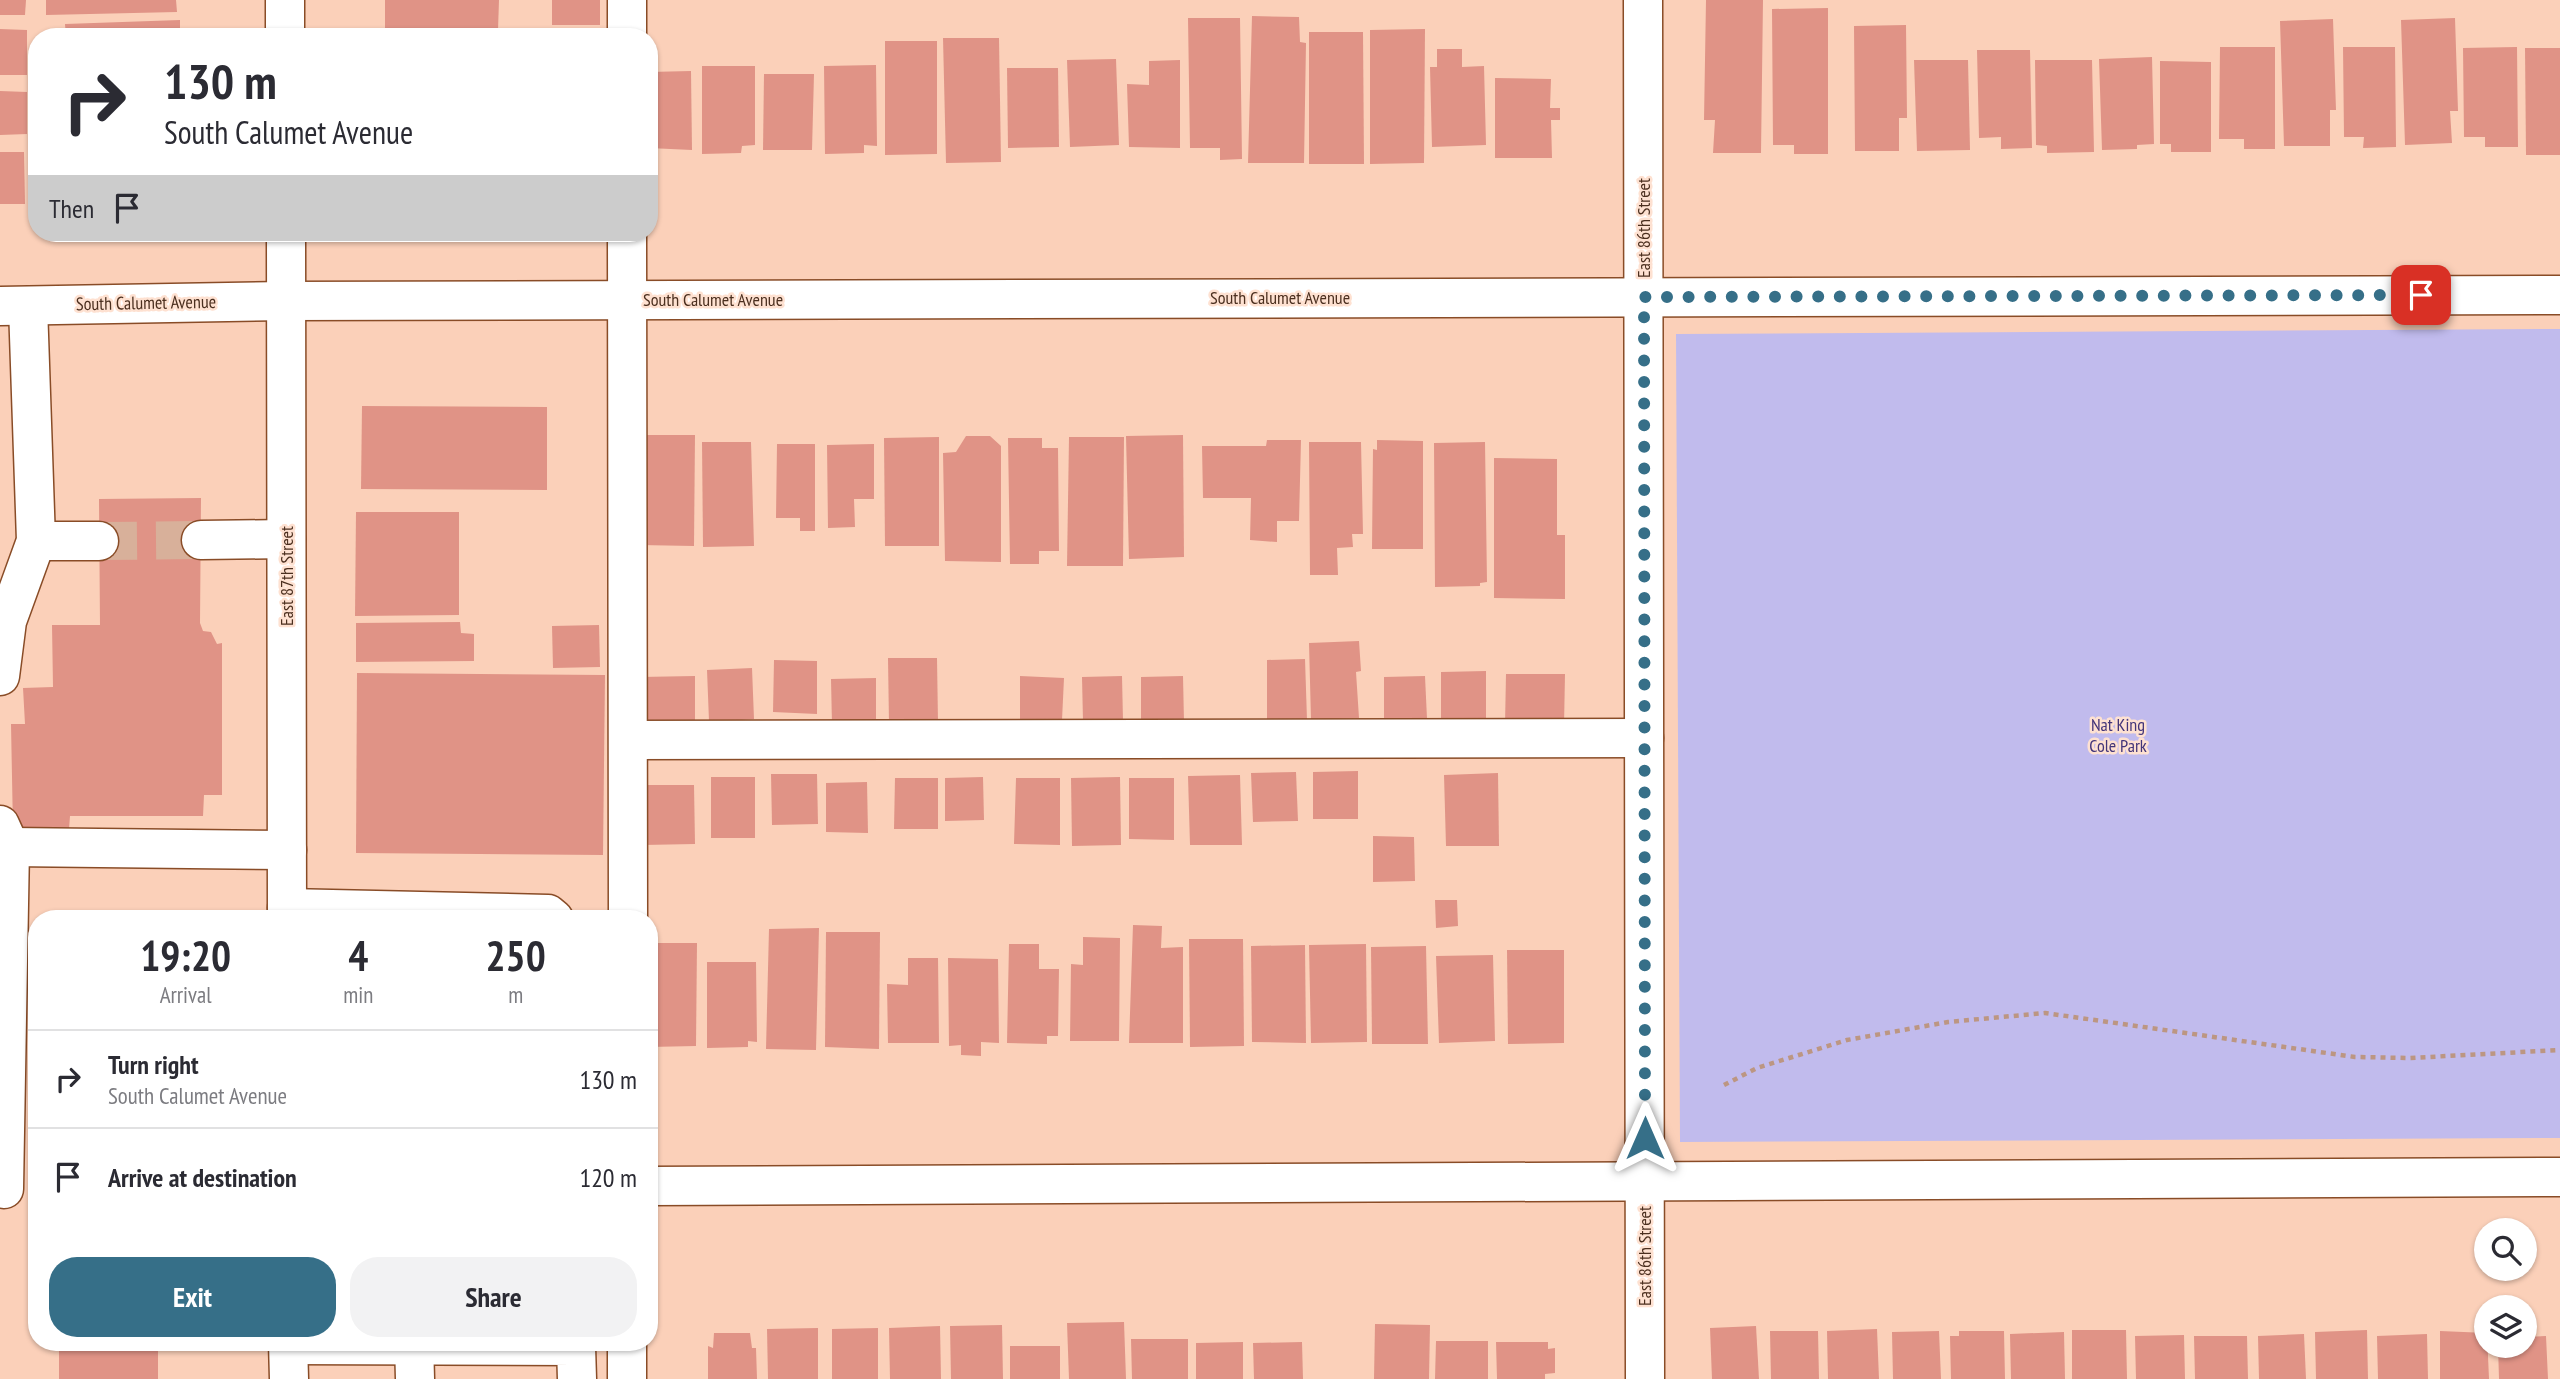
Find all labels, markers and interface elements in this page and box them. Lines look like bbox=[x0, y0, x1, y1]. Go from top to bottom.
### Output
text: 130 m bbox=[164, 49, 277, 113]
icon: right bbox=[49, 56, 140, 147]
text: South Calumet Avenue bbox=[164, 111, 413, 153]
street label: East 86th Street bbox=[1632, 178, 1655, 278]
icon: arrive bbox=[108, 189, 146, 227]
text: Then bbox=[49, 192, 94, 225]
pin bbox=[2391, 265, 2451, 325]
icon: arrive bbox=[2402, 276, 2440, 314]
street label: South Calumet Avenue bbox=[1210, 286, 1350, 309]
street label: South Calumet Avenue bbox=[643, 288, 783, 311]
street label: South Calumet Avenue bbox=[76, 290, 216, 315]
street label: East 87th Street bbox=[275, 526, 298, 626]
park label: Nat King Cole Park bbox=[2089, 713, 2147, 757]
text: 19:20 bbox=[140, 928, 231, 983]
text: 4 bbox=[348, 928, 368, 983]
text: 250 bbox=[486, 928, 546, 983]
text: Arrival bbox=[160, 980, 212, 1009]
text: min bbox=[343, 980, 373, 1009]
text: m bbox=[508, 980, 523, 1009]
text: Turn right bbox=[108, 1048, 199, 1081]
icon: right bbox=[49, 1060, 87, 1098]
text: 130 m bbox=[579, 1063, 637, 1096]
text: South Calumet Avenue bbox=[108, 1081, 287, 1110]
position arrow bbox=[1608, 1101, 1682, 1175]
icon: arrive bbox=[49, 1158, 87, 1196]
text: Arrive at destination bbox=[108, 1161, 297, 1194]
text: 120 m bbox=[579, 1161, 637, 1194]
street label: East 86th Street bbox=[1633, 1206, 1656, 1306]
map controls bbox=[2474, 1218, 2537, 1358]
button: search bbox=[2474, 1218, 2537, 1281]
button: Exit bbox=[49, 1257, 336, 1337]
button: Share bbox=[350, 1257, 637, 1337]
button: layers bbox=[2474, 1295, 2537, 1358]

